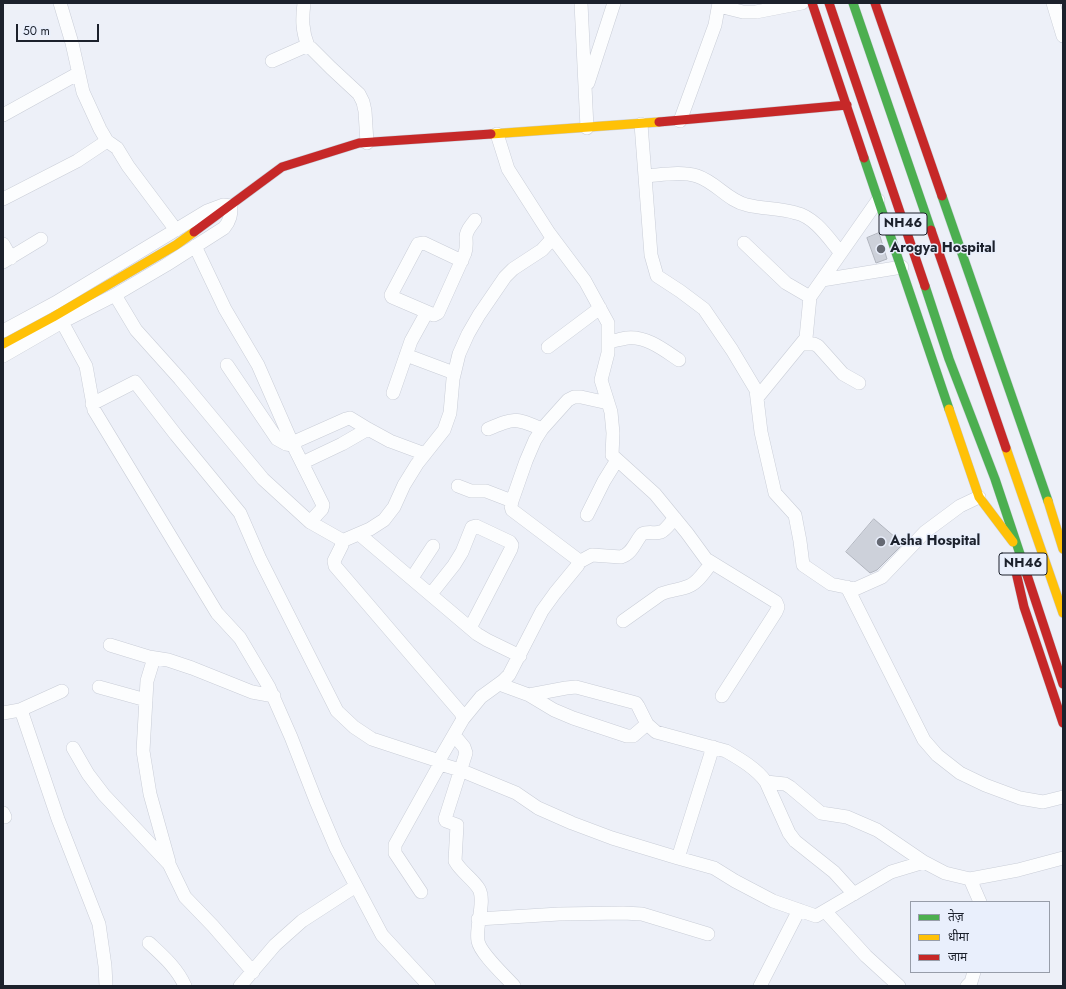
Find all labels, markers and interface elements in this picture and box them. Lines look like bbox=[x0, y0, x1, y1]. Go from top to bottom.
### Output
scale bar bbox=[18, 16, 101, 42]
text: 50 m bbox=[23, 22, 50, 40]
road number: NH46 bbox=[879, 213, 927, 235]
place label: Arogya Hospital bbox=[890, 241, 996, 257]
marker: Arogya Hospital bbox=[875, 243, 887, 255]
place label: Asha Hospital bbox=[890, 534, 980, 550]
marker: Asha Hospital bbox=[875, 536, 887, 548]
road number: NH46 bbox=[999, 553, 1047, 575]
legend bbox=[910, 901, 1050, 973]
text: तेज़ bbox=[948, 908, 964, 926]
text: धीमा bbox=[948, 928, 969, 946]
text: जाम bbox=[948, 948, 967, 966]

